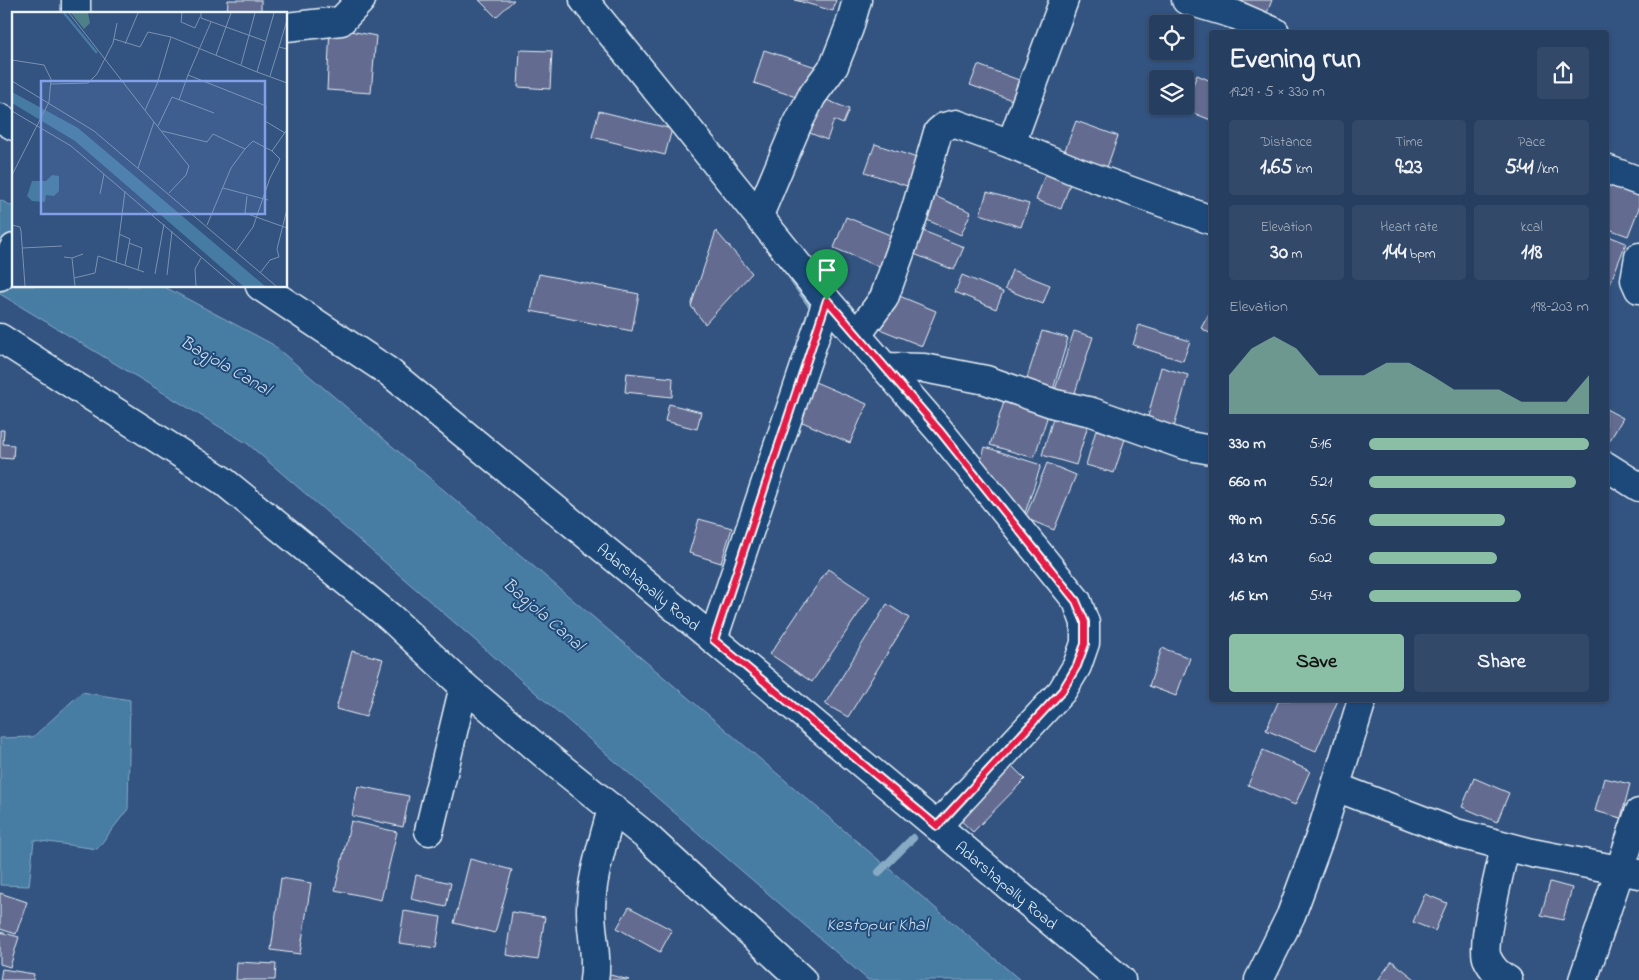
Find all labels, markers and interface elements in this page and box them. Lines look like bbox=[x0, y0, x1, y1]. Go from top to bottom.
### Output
inset map bbox=[12, 12, 288, 288]
map controls bbox=[1149, 15, 1194, 115]
button: locate bbox=[1149, 15, 1194, 60]
text: Evening run bbox=[1229, 40, 1361, 81]
button: share bbox=[1537, 47, 1589, 99]
button: layers bbox=[1149, 70, 1194, 115]
text: 19:29 · 5 × 330 m bbox=[1229, 80, 1325, 104]
text: Distance bbox=[1261, 132, 1312, 153]
text: Time bbox=[1395, 132, 1423, 153]
text: Pace bbox=[1518, 132, 1545, 153]
text: 1.65 bbox=[1260, 153, 1292, 183]
text: 9:23 bbox=[1395, 153, 1423, 183]
text: 5:41 bbox=[1505, 153, 1534, 183]
text: km bbox=[1292, 159, 1313, 180]
text: /km bbox=[1534, 159, 1559, 180]
text: Elevation bbox=[1261, 217, 1312, 238]
text: Heart rate bbox=[1380, 217, 1438, 238]
text: kcal bbox=[1521, 217, 1543, 238]
text: 30 bbox=[1270, 238, 1288, 268]
text: 144 bbox=[1382, 238, 1406, 268]
text: 118 bbox=[1521, 238, 1542, 268]
text: m bbox=[1288, 244, 1302, 265]
text: bpm bbox=[1406, 244, 1436, 265]
pin bbox=[806, 249, 848, 300]
icon: arrive bbox=[813, 256, 841, 284]
text: Elevation bbox=[1229, 295, 1288, 319]
text: 198–203 m bbox=[1531, 295, 1589, 319]
water label: Bagjola Canal bbox=[175, 330, 277, 404]
text: 330 m bbox=[1229, 432, 1266, 456]
text: 5:16 bbox=[1309, 432, 1332, 456]
text: 660 m bbox=[1229, 470, 1266, 494]
text: 5:21 bbox=[1309, 470, 1333, 494]
text: 990 m bbox=[1229, 508, 1262, 532]
text: 5:56 bbox=[1309, 508, 1336, 532]
street label: Adarshapally Road bbox=[591, 538, 705, 638]
text: 1.3 km bbox=[1229, 546, 1267, 570]
text: 6:02 bbox=[1309, 546, 1332, 570]
water label: Bagjola Canal bbox=[496, 573, 591, 660]
text: 1.6 km bbox=[1229, 584, 1268, 608]
text: 5:47 bbox=[1309, 584, 1333, 608]
button: Save bbox=[1229, 634, 1404, 692]
button: Share bbox=[1414, 634, 1589, 692]
street label: Adarshapally Road bbox=[949, 836, 1062, 936]
water label: Kestopur Khal bbox=[826, 913, 930, 939]

